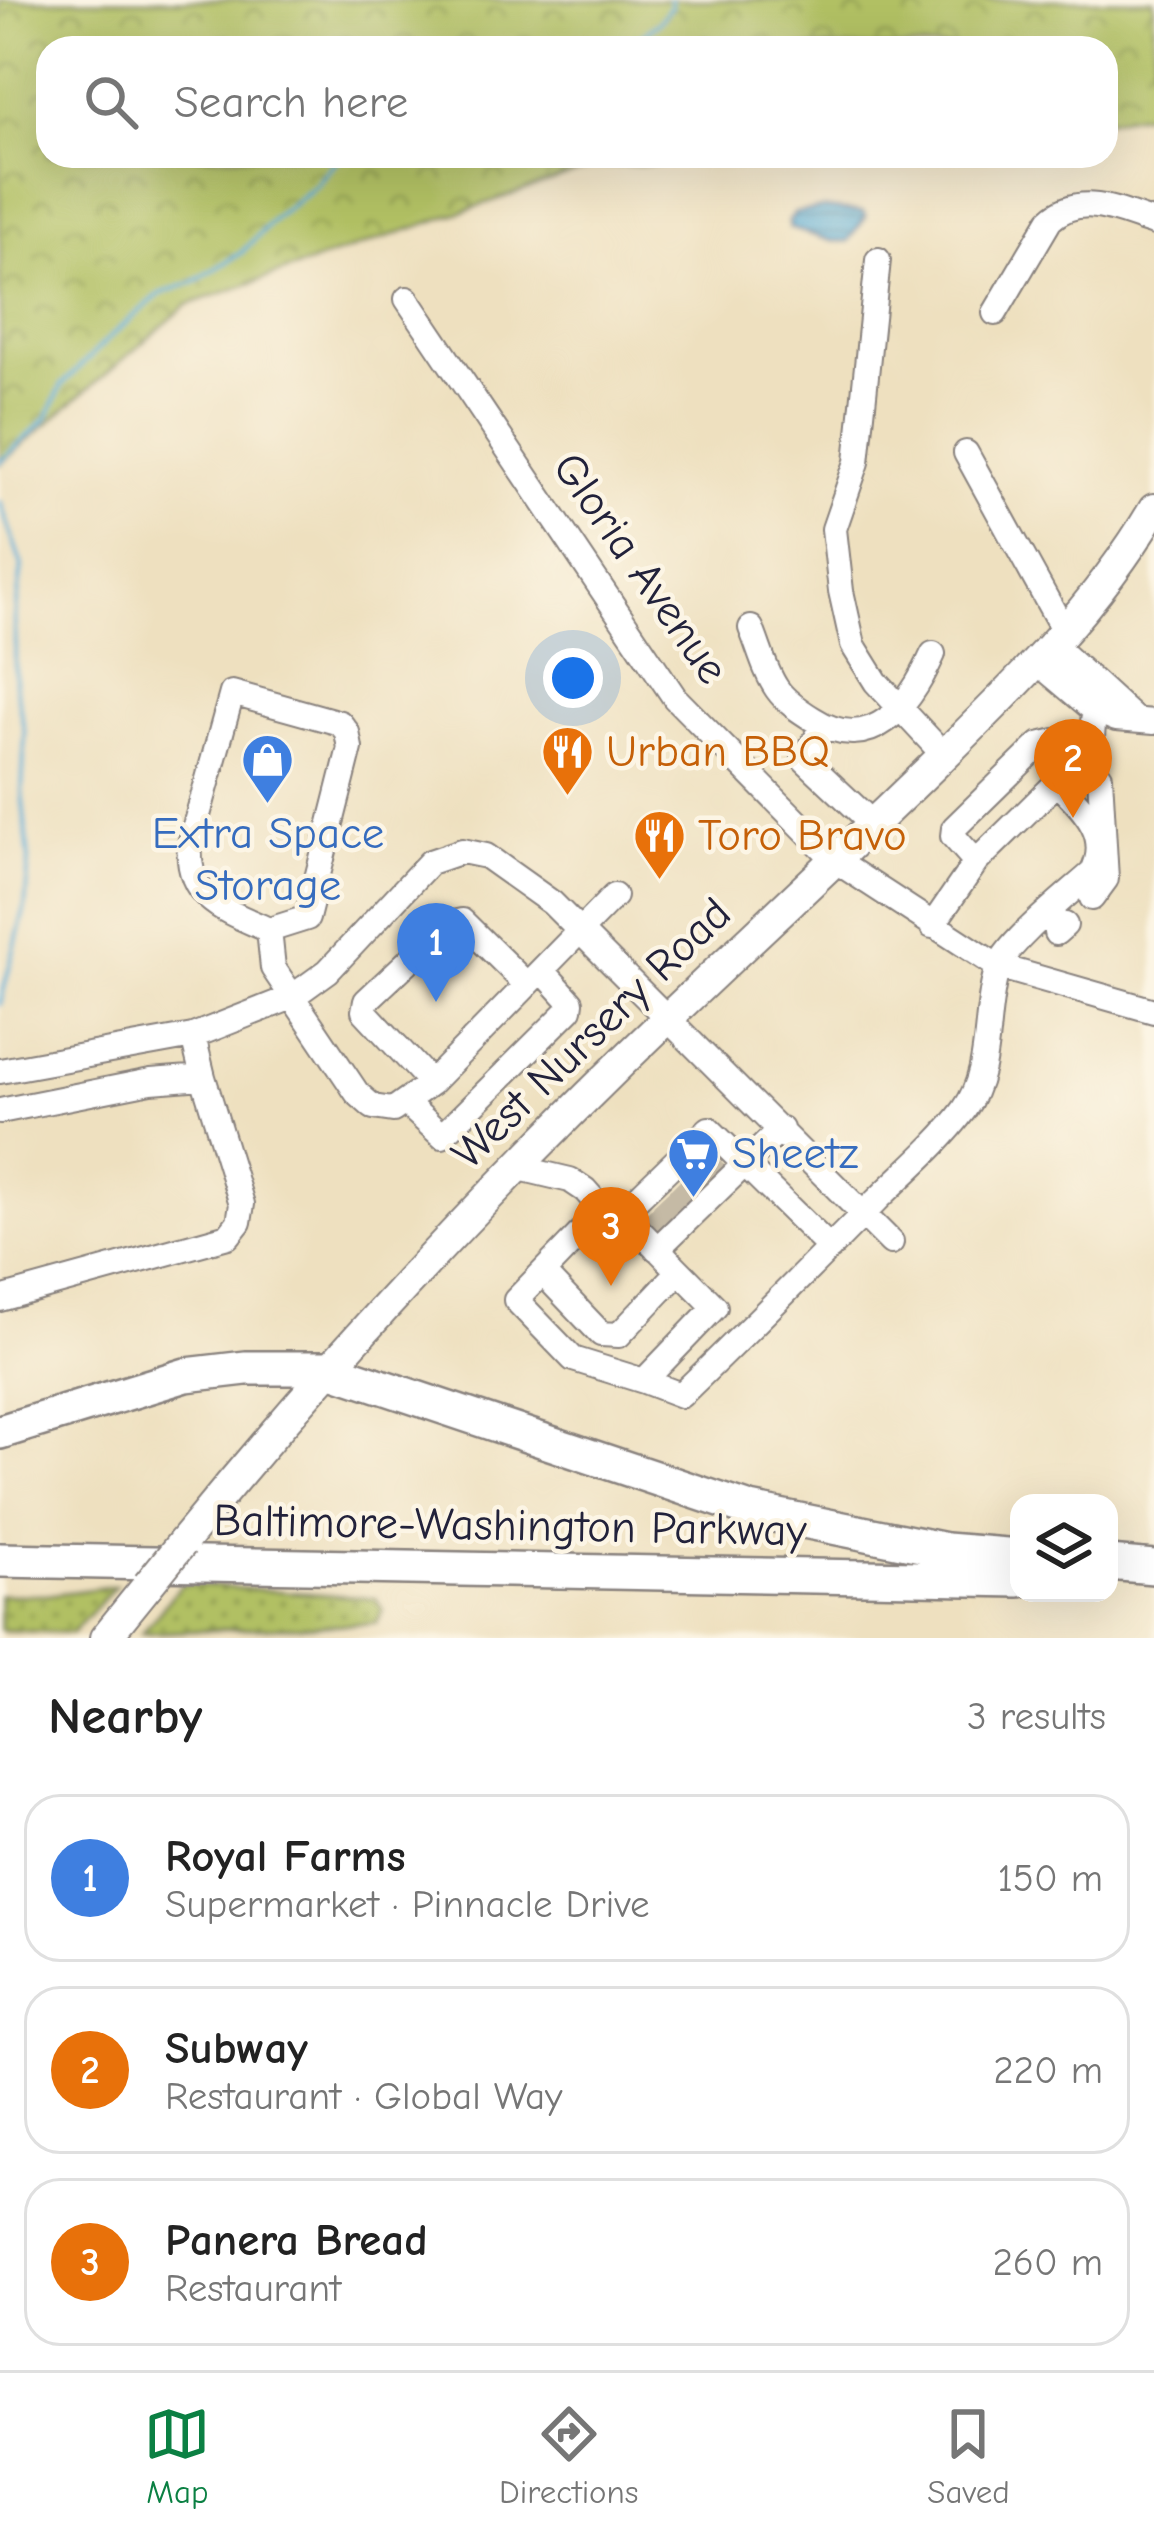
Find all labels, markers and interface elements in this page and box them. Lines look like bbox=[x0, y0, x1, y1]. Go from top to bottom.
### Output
search box bbox=[36, 36, 1118, 168]
icon: search bbox=[78, 69, 144, 135]
text: Search here bbox=[174, 76, 408, 128]
street label: Gloria Avenue bbox=[542, 443, 740, 693]
your location bbox=[543, 648, 603, 708]
pin: 2 bbox=[1034, 719, 1112, 818]
restaurant icon: Urban BBQ bbox=[539, 723, 595, 797]
place label: Urban BBQ bbox=[606, 725, 830, 777]
shop icon: Extra Space Storage bbox=[240, 731, 296, 805]
place label: Extra Space Storage bbox=[152, 807, 384, 911]
restaurant icon: Toro Bravo bbox=[631, 807, 687, 881]
place label: Toro Bravo bbox=[698, 809, 907, 861]
street label: West Nursery Road bbox=[441, 887, 741, 1179]
pin: 1 bbox=[397, 903, 475, 1002]
supermarket icon: Sheetz bbox=[665, 1125, 721, 1199]
place label: Sheetz bbox=[732, 1127, 858, 1179]
pin: 3 bbox=[572, 1187, 650, 1286]
street label: Baltimore-Washington Parkway bbox=[213, 1494, 808, 1556]
map controls bbox=[1010, 1494, 1118, 1602]
button: layers bbox=[1010, 1494, 1118, 1602]
text: Nearby bbox=[48, 1687, 202, 1746]
text: 3 results bbox=[967, 1694, 1106, 1739]
text: Royal Farms bbox=[165, 1830, 406, 1882]
text: 1 bbox=[82, 1856, 98, 1901]
text: 150 m bbox=[997, 1856, 1103, 1901]
text: Supermarket · Pinnacle Drive bbox=[165, 1882, 650, 1927]
text: Subway bbox=[165, 2022, 308, 2074]
text: 2 bbox=[80, 2048, 100, 2093]
text: 220 m bbox=[993, 2048, 1103, 2093]
text: Restaurant · Global Way bbox=[165, 2074, 563, 2119]
text: Panera Bread bbox=[165, 2214, 428, 2266]
text: 3 bbox=[80, 2240, 100, 2285]
text: 260 m bbox=[992, 2240, 1103, 2285]
text: Restaurant bbox=[165, 2266, 341, 2311]
tab: Map bbox=[144, 2401, 210, 2511]
tab: Directions bbox=[499, 2401, 639, 2511]
tab: Saved bbox=[927, 2401, 1010, 2511]

